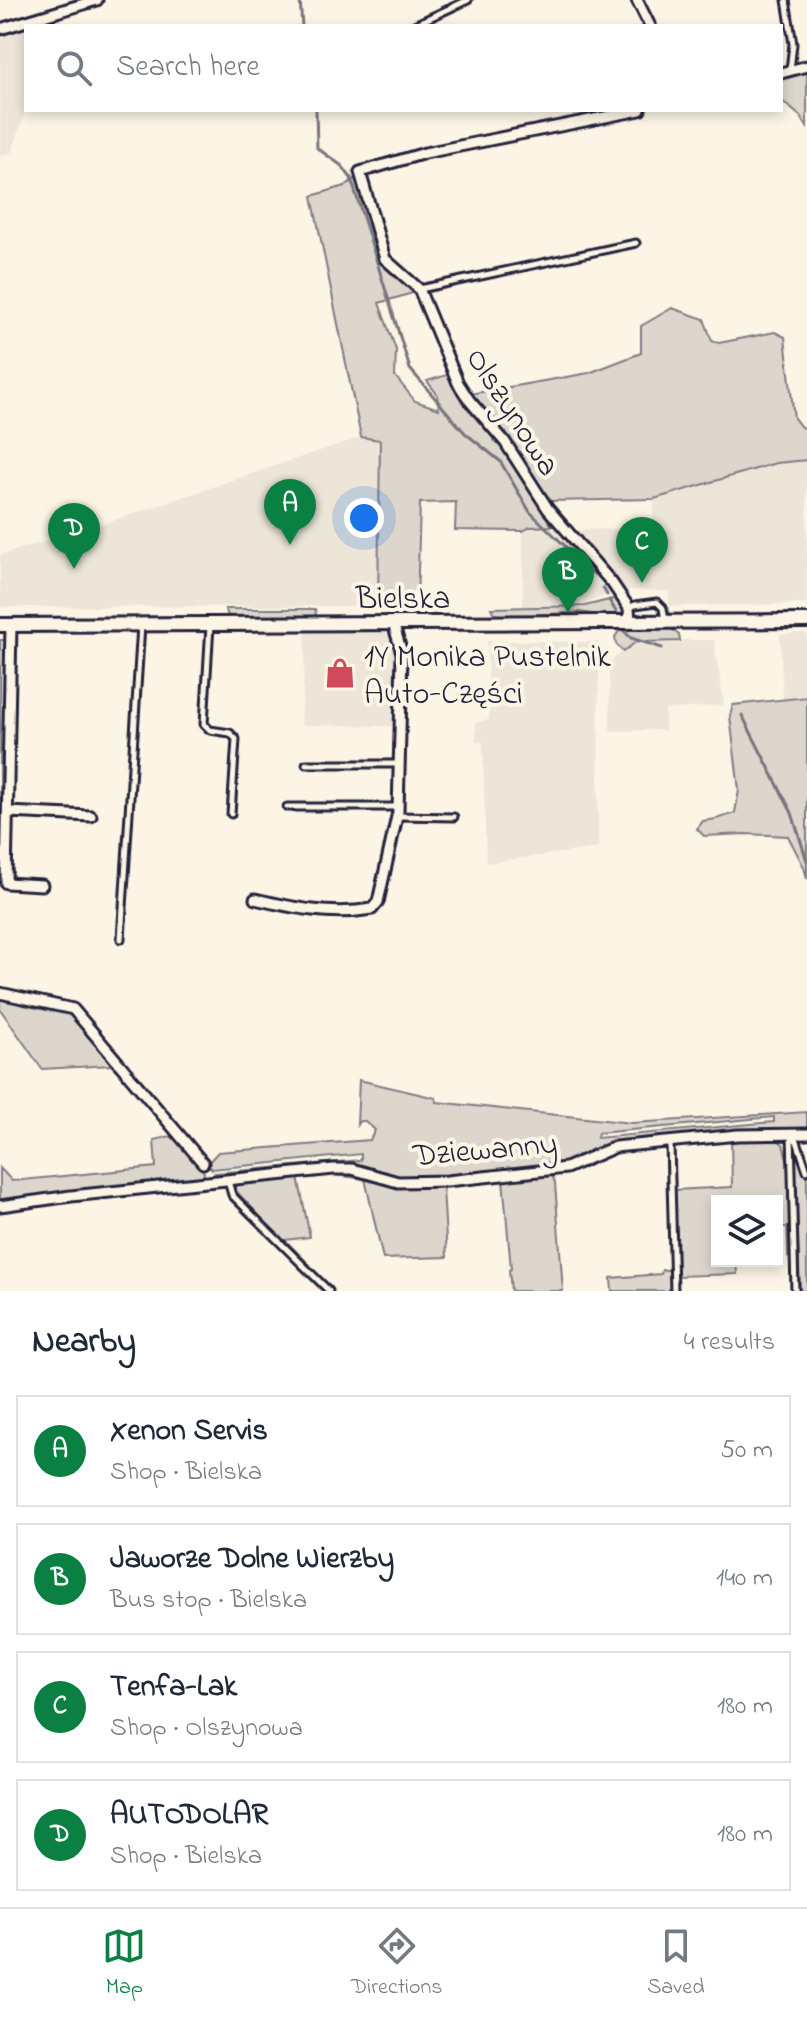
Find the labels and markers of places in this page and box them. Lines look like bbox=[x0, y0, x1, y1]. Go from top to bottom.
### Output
pin: A bbox=[264, 479, 316, 545]
pin: D bbox=[48, 503, 100, 569]
pin: C bbox=[616, 517, 668, 583]
pin: B bbox=[542, 547, 594, 613]
place label: 1Y Monika Pustelnik Auto-Części bbox=[364, 635, 612, 719]
shop icon: 1Y Monika Pustelnik Auto-Części bbox=[323, 656, 357, 690]

